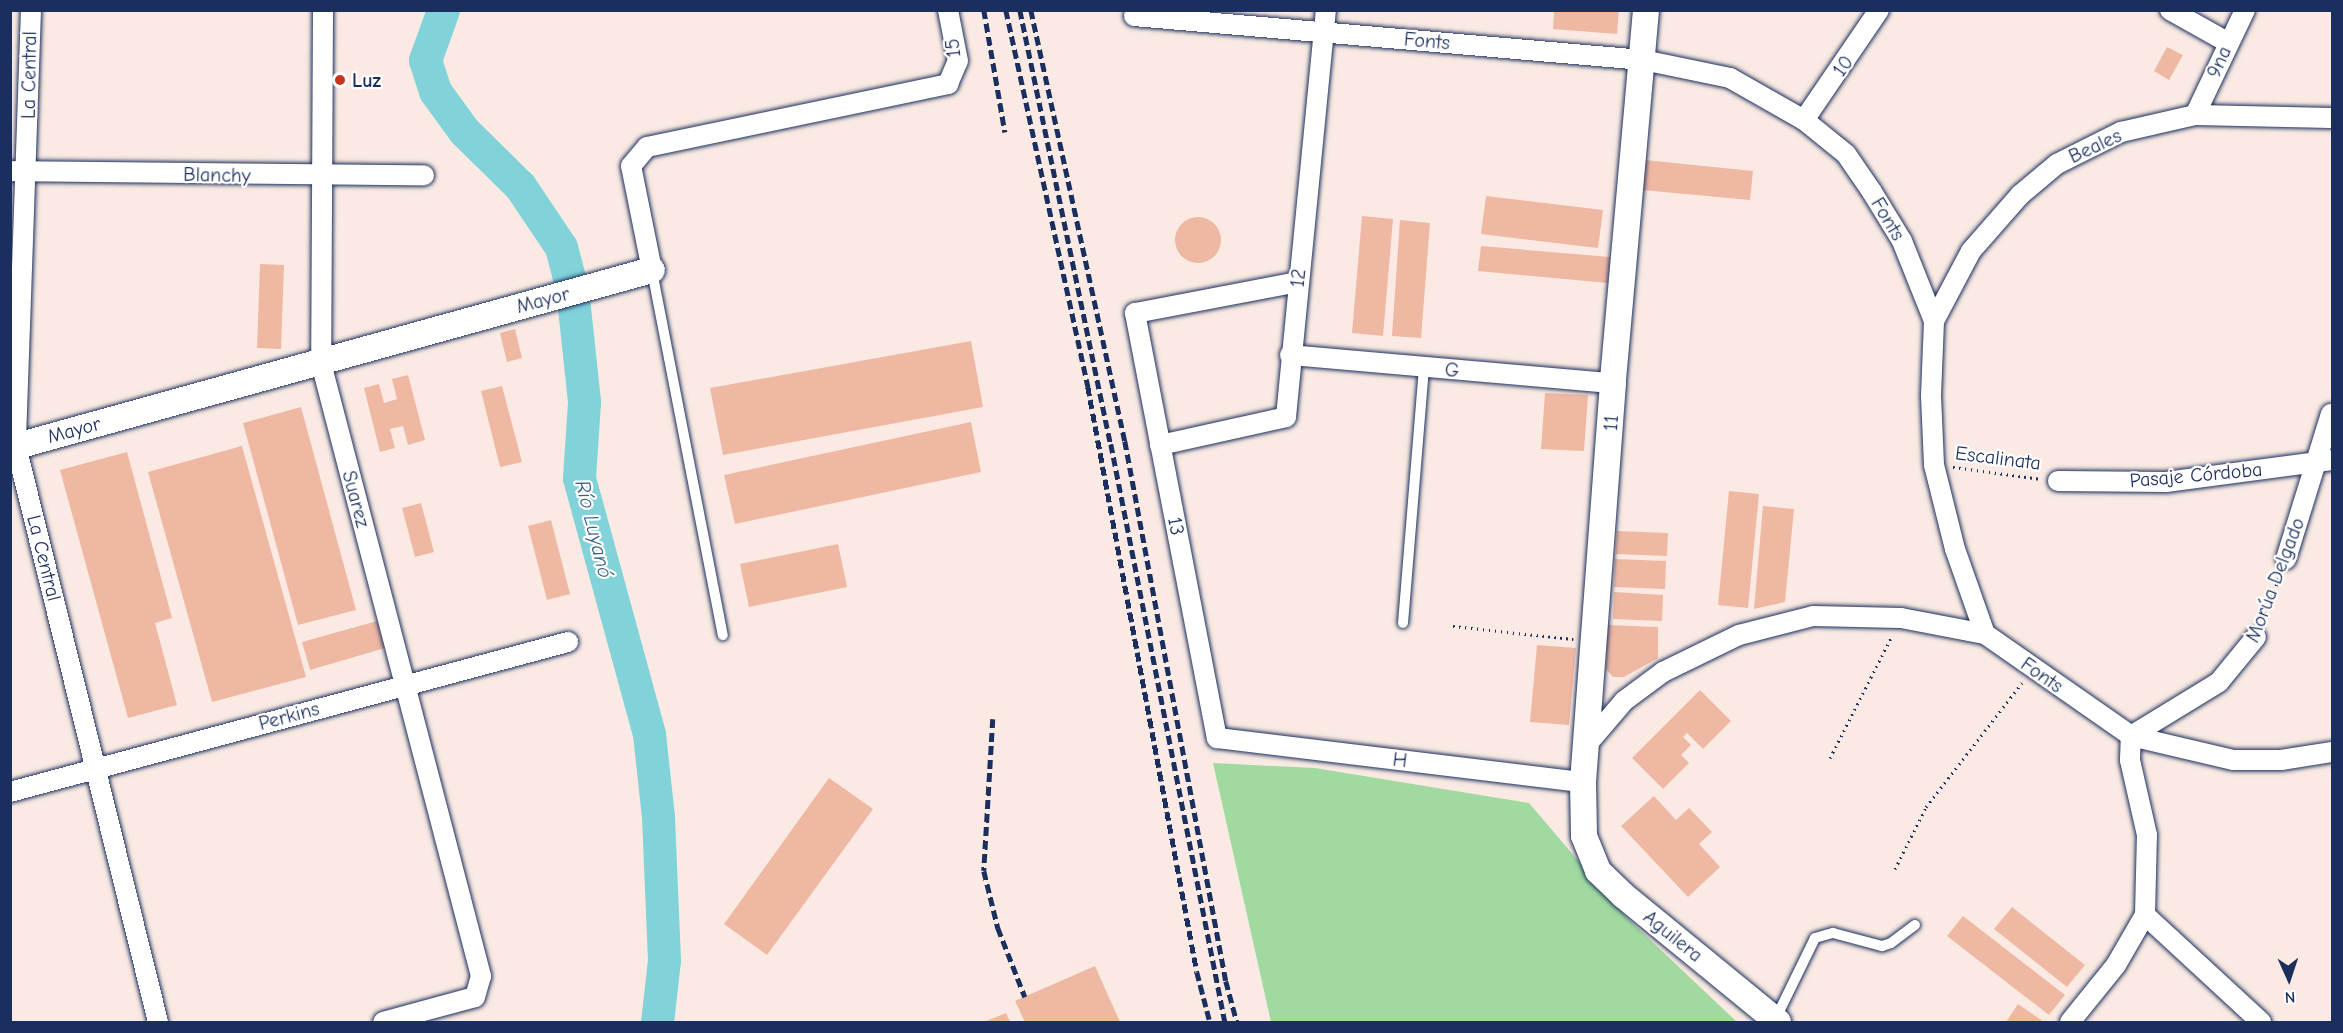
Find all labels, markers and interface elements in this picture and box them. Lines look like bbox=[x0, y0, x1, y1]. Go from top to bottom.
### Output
street label: Fonts bbox=[1403, 27, 1451, 55]
street label: La Central bbox=[16, 31, 42, 119]
street label: 15 bbox=[940, 37, 966, 59]
street label: 9na bbox=[2202, 43, 2236, 81]
street label: 10 bbox=[1827, 51, 1859, 81]
place label: Luz bbox=[352, 68, 381, 92]
marker: Luz bbox=[333, 73, 347, 87]
street label: Beales bbox=[2065, 123, 2125, 169]
street label: Blanchy bbox=[183, 162, 251, 188]
street label: Fonts bbox=[1866, 193, 1910, 245]
street label: 12 bbox=[1285, 268, 1311, 288]
street label: Mayor bbox=[514, 281, 572, 319]
street label: G bbox=[1444, 357, 1460, 383]
street label: Mayor bbox=[45, 411, 103, 449]
street label: 11 bbox=[1598, 414, 1624, 432]
street label: Escalinata bbox=[1954, 441, 2042, 475]
street label: Pasaje Córdoba bbox=[2129, 457, 2263, 493]
street label: Suarez bbox=[337, 468, 375, 530]
water label: Río Luyanó bbox=[570, 478, 618, 580]
street label: La Central bbox=[22, 512, 66, 604]
street label: Morúa Delgado bbox=[2240, 514, 2310, 646]
street label: 13 bbox=[1162, 515, 1190, 537]
street label: Fonts bbox=[2016, 652, 2068, 698]
street label: Perkins bbox=[256, 696, 322, 736]
street label: H bbox=[1391, 747, 1409, 773]
street label: Aguilera bbox=[1639, 905, 1707, 967]
north arrow bbox=[2259, 949, 2319, 1009]
text: N bbox=[2284, 988, 2296, 1006]

